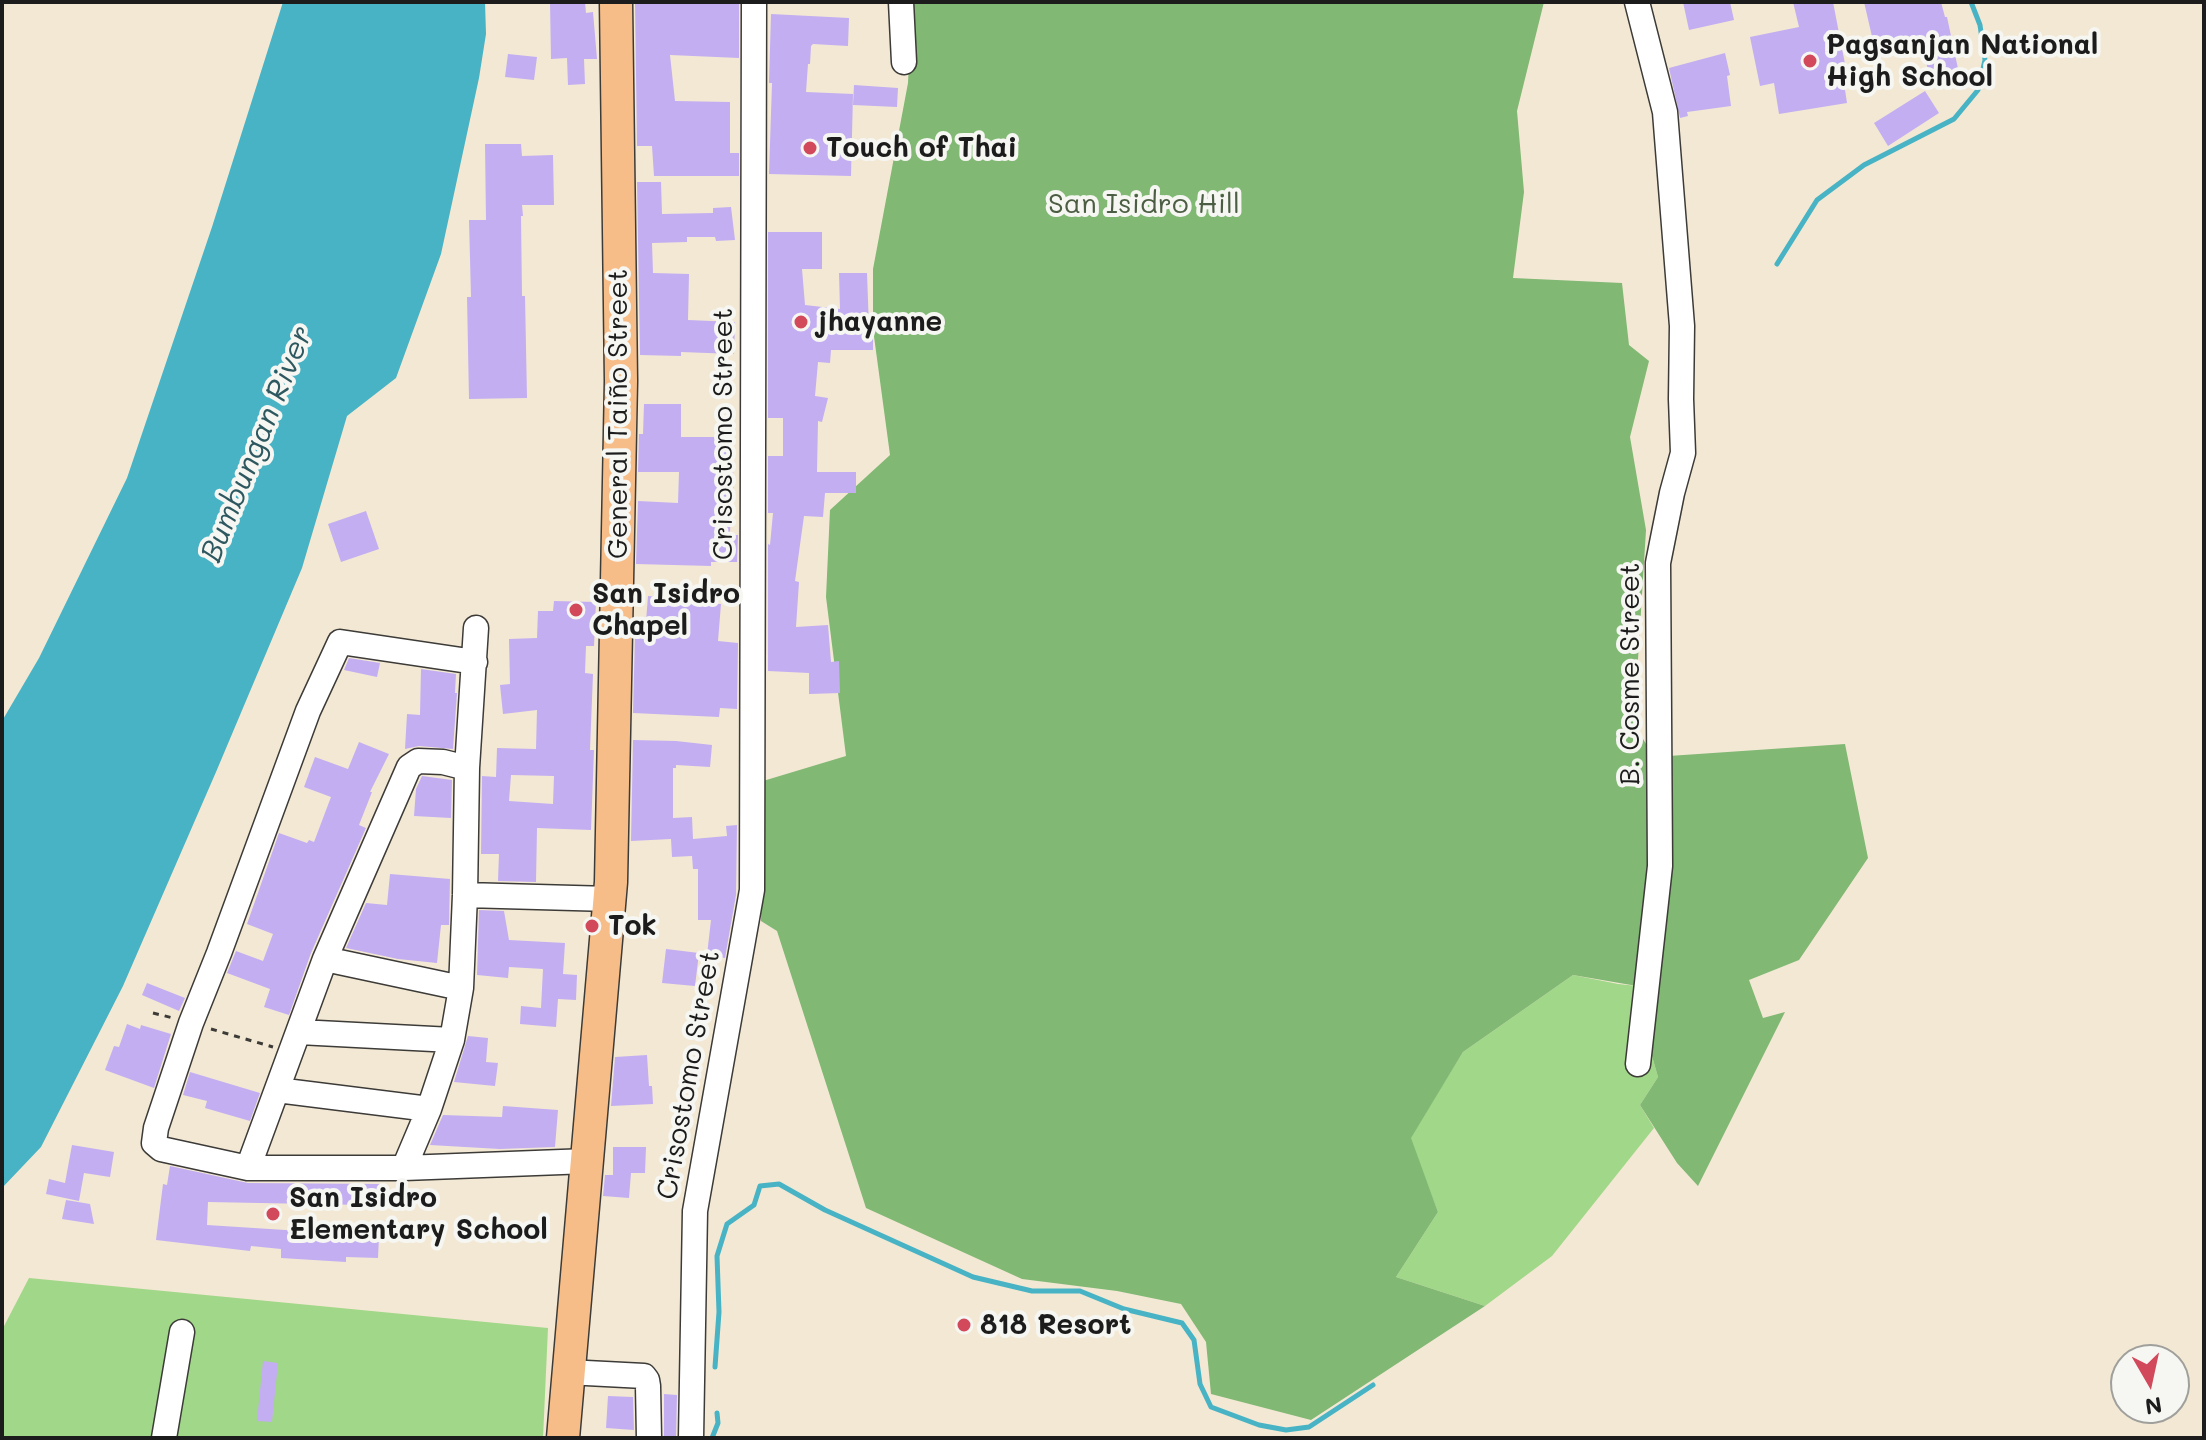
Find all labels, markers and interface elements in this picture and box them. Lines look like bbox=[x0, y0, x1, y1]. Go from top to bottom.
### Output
place label: Pagsanjan National High School bbox=[1826, 28, 2098, 94]
marker: Pagsanjan National High School bbox=[1801, 52, 1819, 70]
place label: Touch of Thai bbox=[826, 131, 1017, 165]
marker: Touch of Thai bbox=[801, 139, 819, 157]
park label: San Isidro Hill bbox=[1048, 187, 1240, 221]
street label: General Taiño Street bbox=[601, 269, 635, 559]
place label: jhayanne bbox=[817, 305, 942, 339]
street label: Crisostomo Street bbox=[706, 308, 740, 560]
marker: jhayanne bbox=[792, 313, 810, 331]
water label: Bumbungan River bbox=[193, 321, 321, 567]
street label: B. Cosme Street bbox=[1613, 563, 1647, 785]
place label: San Isidro Chapel bbox=[592, 577, 740, 643]
marker: San Isidro Chapel bbox=[567, 601, 585, 619]
place label: Tok bbox=[608, 909, 657, 943]
marker: Tok bbox=[583, 917, 601, 935]
street label: Crisostomo Street bbox=[651, 948, 727, 1202]
place label: San Isidro Elementary School bbox=[289, 1181, 548, 1247]
marker: San Isidro Elementary School bbox=[264, 1205, 282, 1223]
place label: 818 Resort bbox=[980, 1308, 1131, 1342]
marker: 818 Resort bbox=[955, 1316, 973, 1334]
north arrow bbox=[2110, 1344, 2190, 1424]
text: N bbox=[2143, 1391, 2164, 1422]

